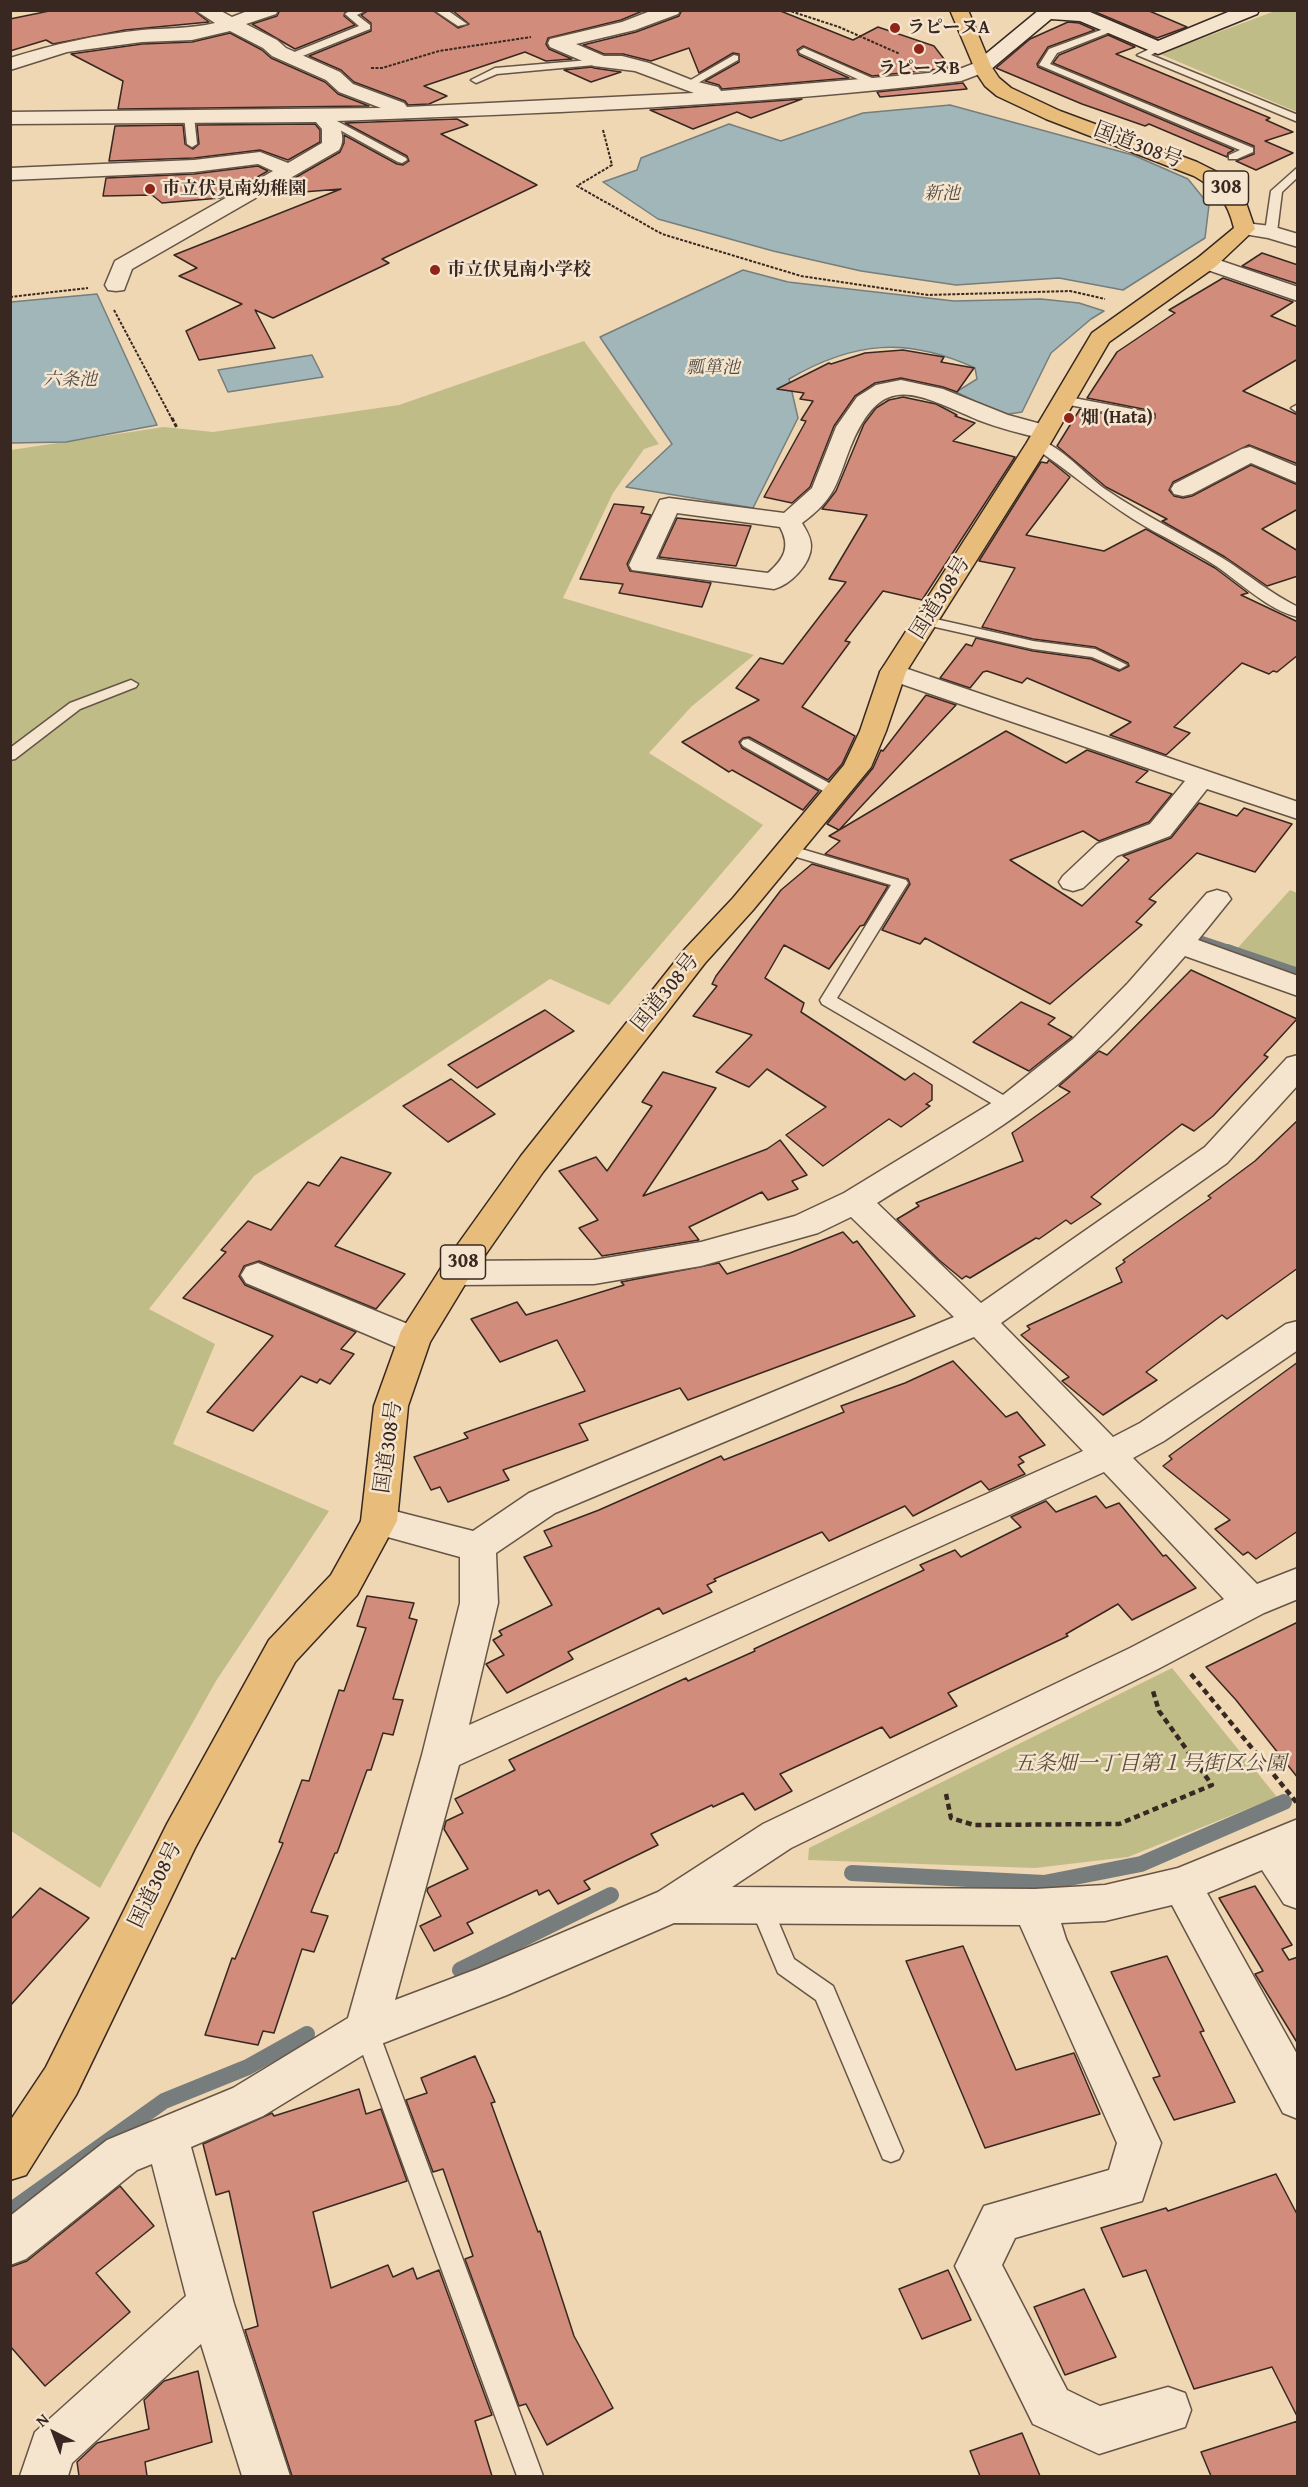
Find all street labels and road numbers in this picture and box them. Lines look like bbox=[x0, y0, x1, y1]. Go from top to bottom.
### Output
street label: 国道308号 bbox=[1090, 118, 1186, 174]
road number: 308 bbox=[1204, 171, 1248, 205]
street label: 国道308号 bbox=[906, 552, 976, 644]
street label: 国道308号 bbox=[627, 949, 705, 1037]
road number: 308 bbox=[440, 1245, 486, 1279]
street label: 国道308号 bbox=[370, 1399, 408, 1495]
street label: 国道308号 bbox=[124, 1838, 188, 1932]

